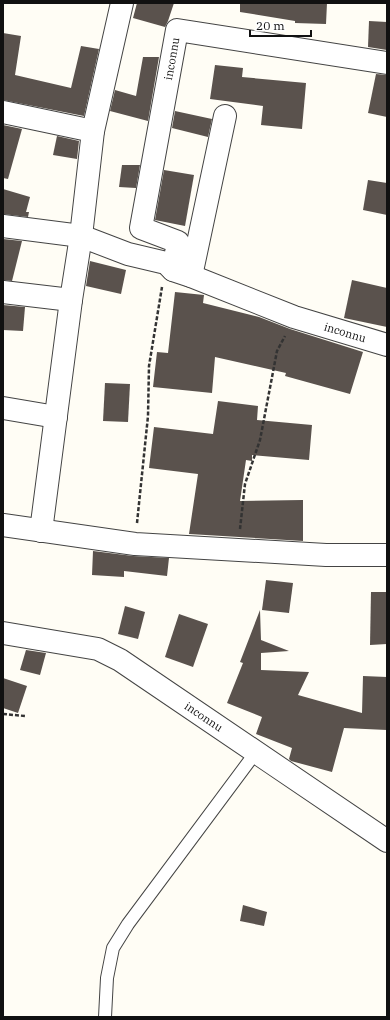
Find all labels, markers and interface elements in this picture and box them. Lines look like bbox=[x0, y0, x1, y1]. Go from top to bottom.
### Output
scale bar bbox=[250, 12, 311, 38]
text: 20 m bbox=[256, 18, 285, 33]
street label: inconnu bbox=[161, 36, 183, 81]
street label: inconnu bbox=[322, 319, 368, 345]
street label: inconnu bbox=[182, 699, 226, 735]

